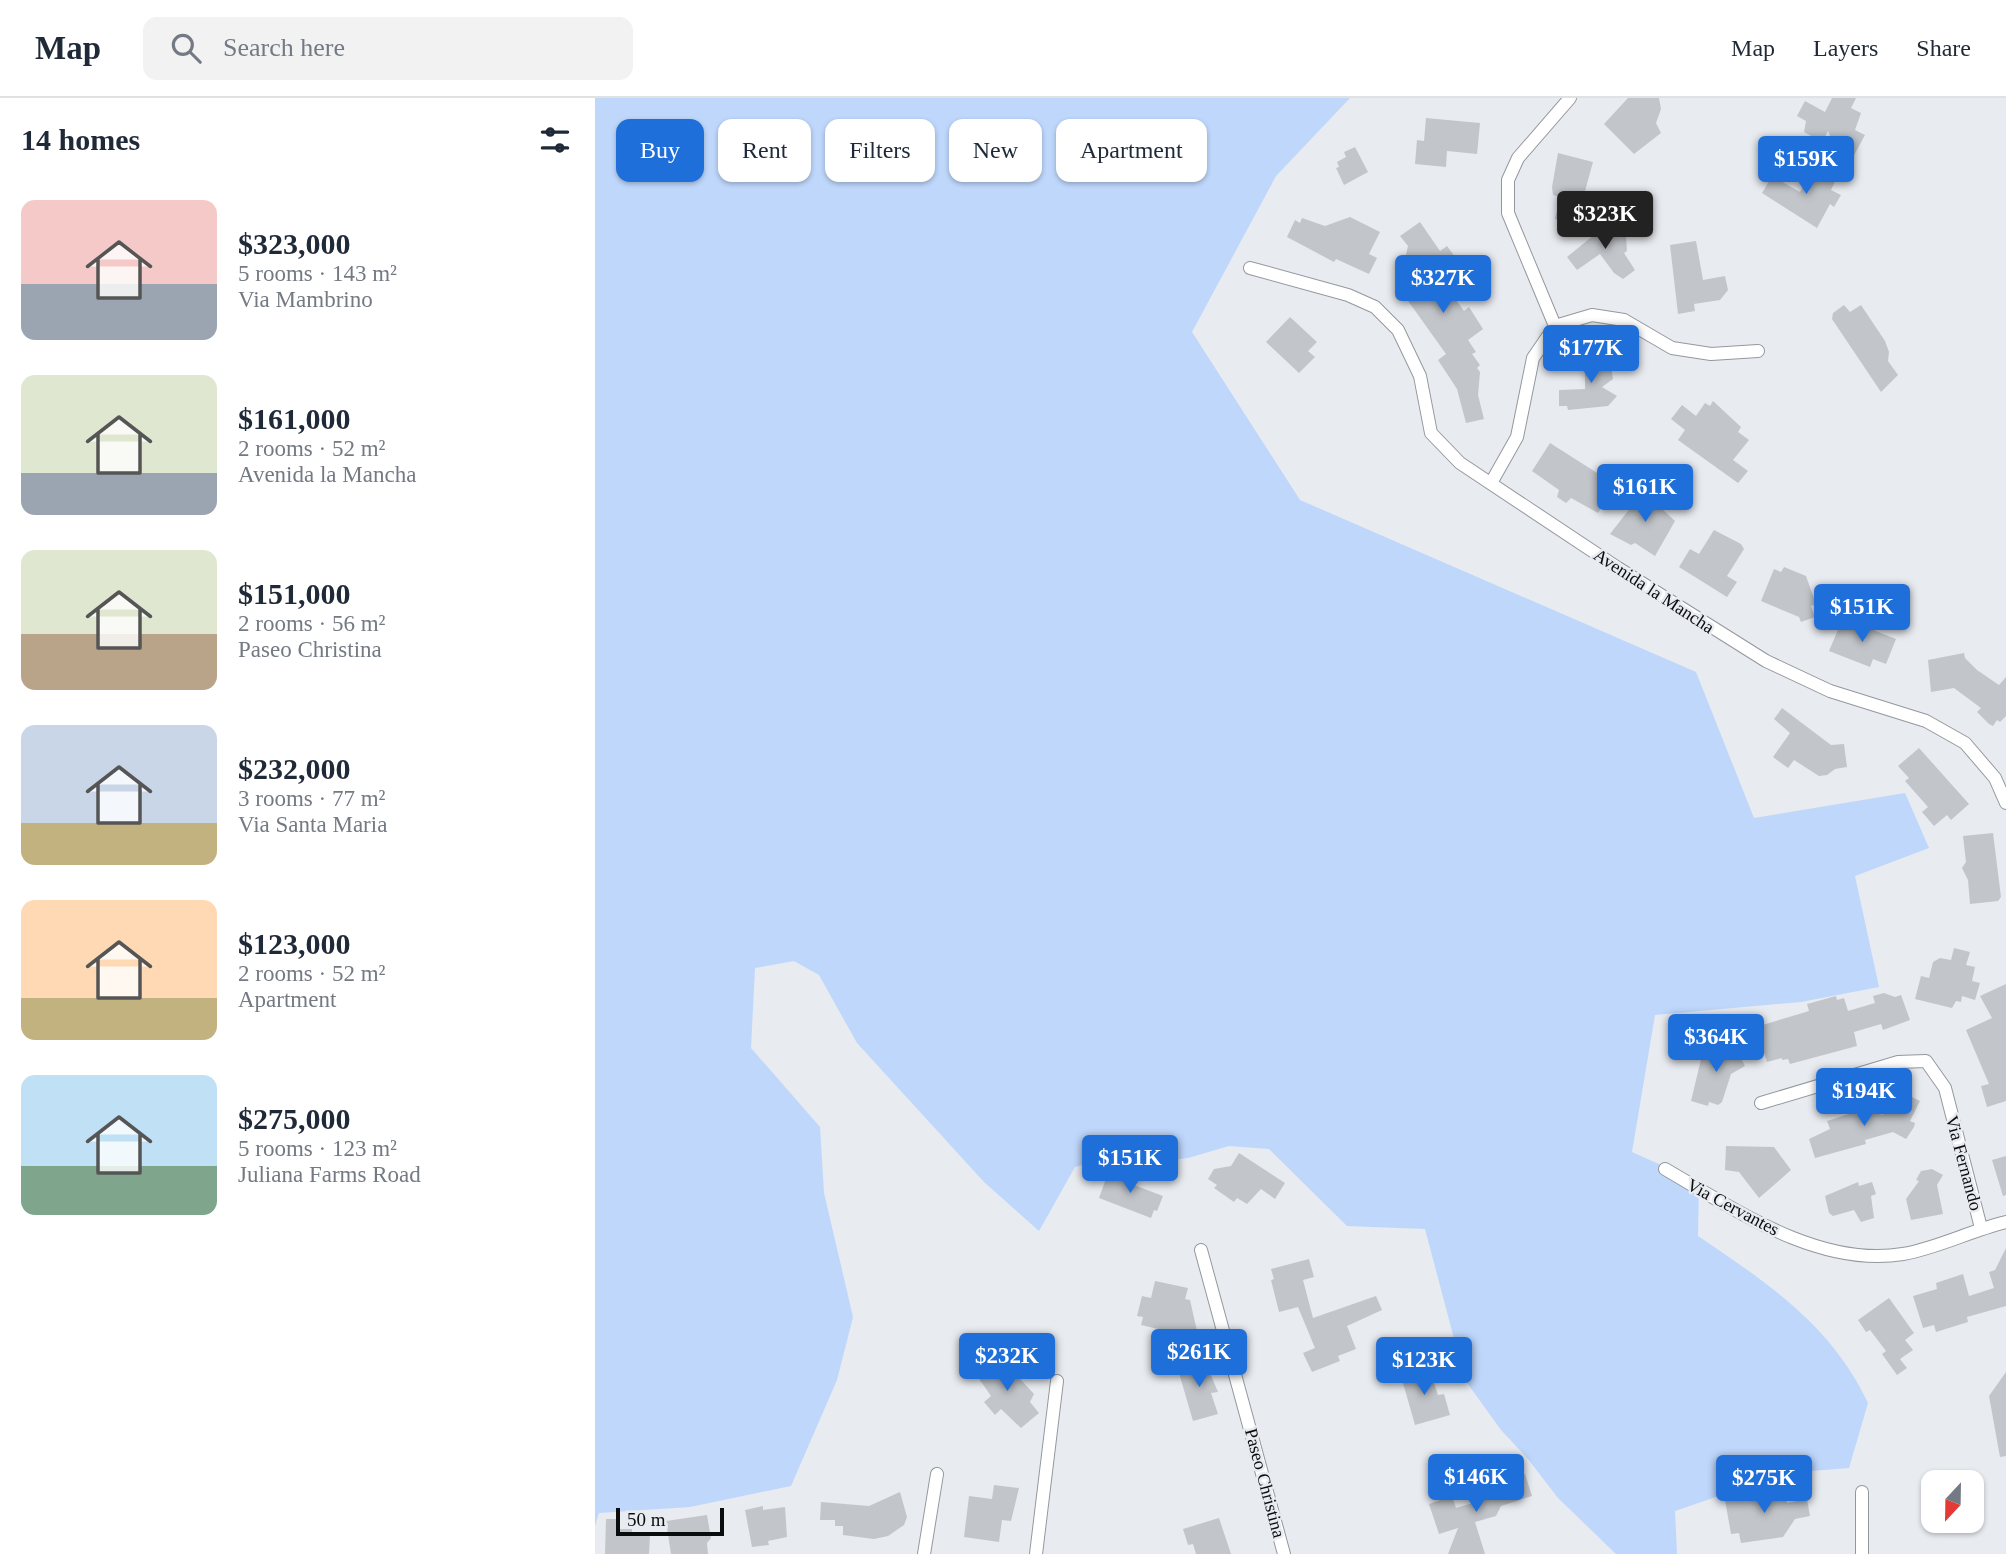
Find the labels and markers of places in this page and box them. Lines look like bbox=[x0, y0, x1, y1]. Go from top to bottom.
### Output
pin: $159K bbox=[1757, 136, 1855, 196]
pin: $323K bbox=[1556, 192, 1654, 251]
pin: $327K bbox=[1394, 256, 1492, 315]
pin: $177K bbox=[1542, 326, 1640, 385]
pin: $161K bbox=[1596, 464, 1694, 524]
pin: $151K bbox=[1813, 584, 1911, 644]
pin: $364K bbox=[1667, 1014, 1765, 1074]
pin: $194K bbox=[1815, 1068, 1913, 1128]
pin: $151K bbox=[1081, 1136, 1179, 1195]
pin: $261K bbox=[1150, 1330, 1248, 1389]
pin: $232K bbox=[958, 1334, 1056, 1393]
pin: $123K bbox=[1375, 1338, 1473, 1397]
pin: $146K bbox=[1427, 1454, 1525, 1514]
pin: $275K bbox=[1715, 1456, 1813, 1515]

